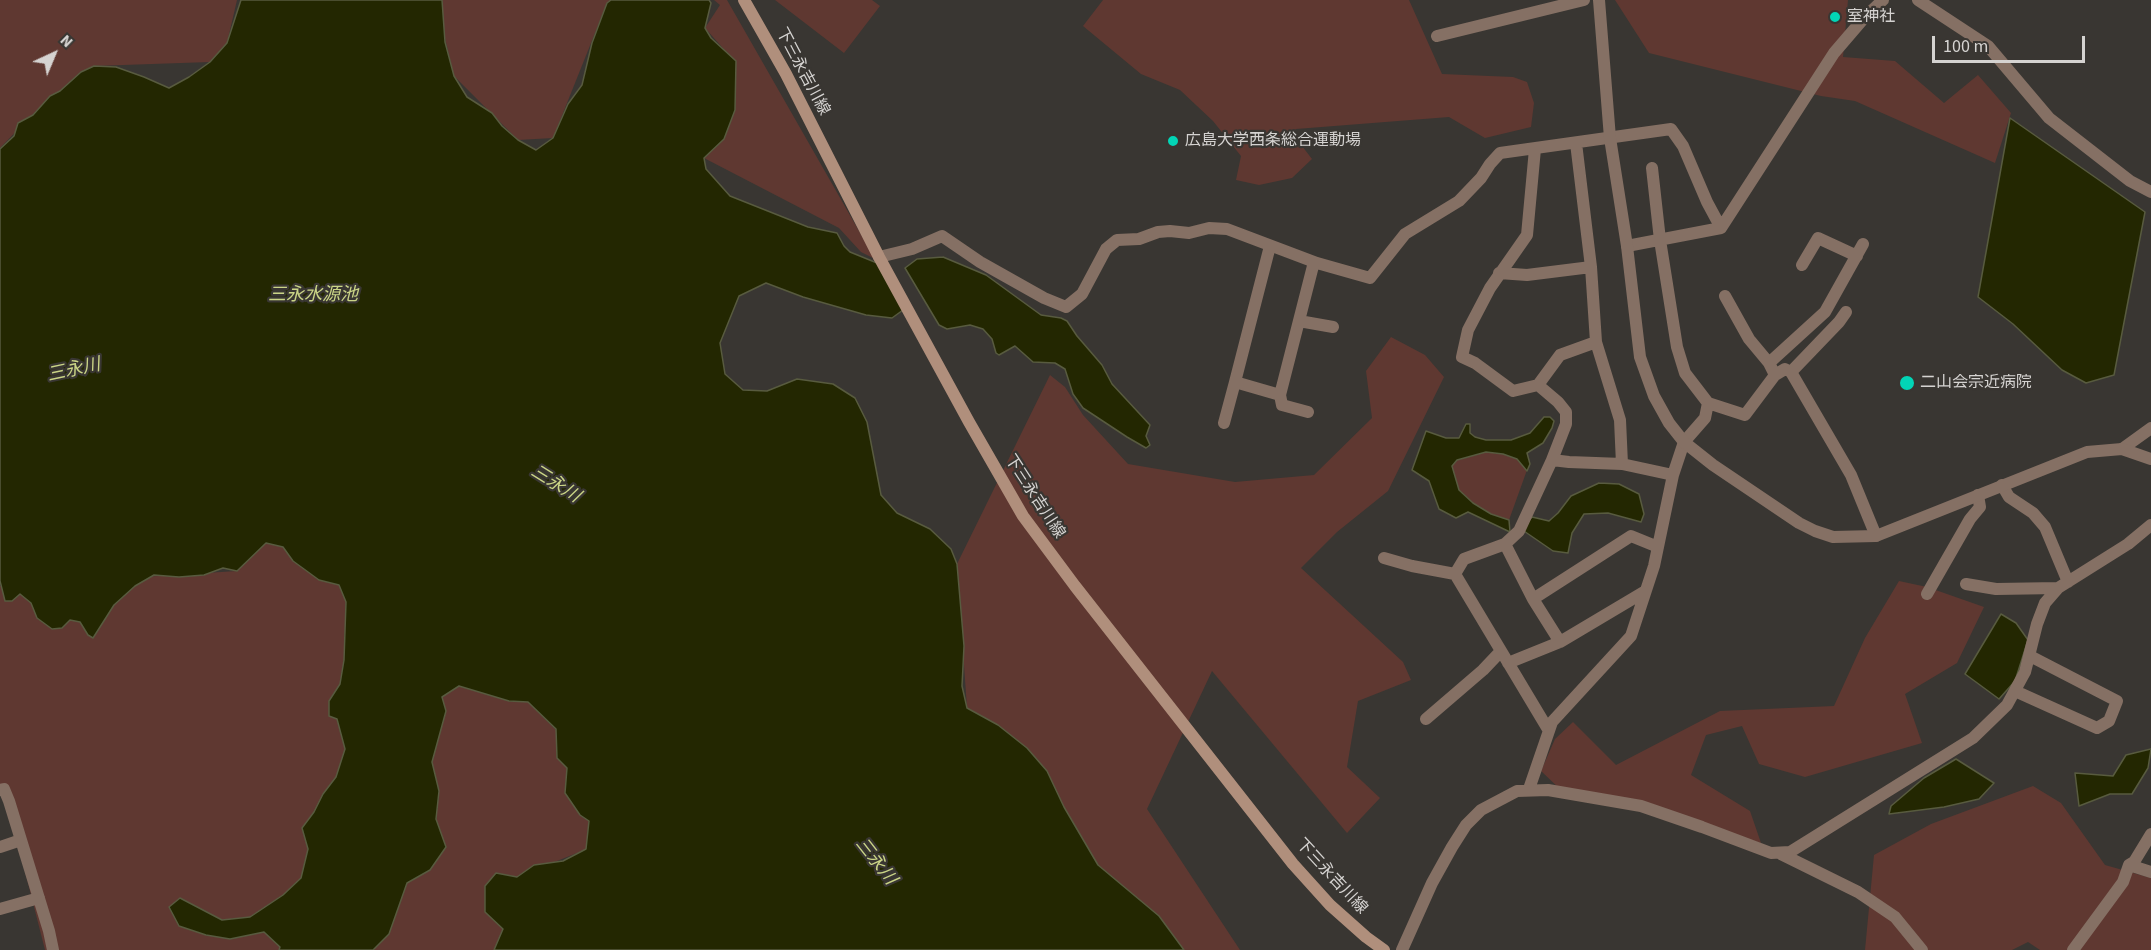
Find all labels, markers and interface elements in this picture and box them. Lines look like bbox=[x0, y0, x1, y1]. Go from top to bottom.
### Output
place label: 室神社 bbox=[1847, 7, 1895, 27]
marker: 室神社 bbox=[1828, 10, 1842, 24]
north arrow bbox=[24, 24, 84, 84]
scale bar bbox=[1935, 24, 2088, 62]
street label: 下三永吉川線 bbox=[771, 25, 833, 119]
text: N bbox=[55, 29, 78, 53]
text: 100 m bbox=[1943, 34, 1988, 59]
place label: 広島大学西条総合運動場 bbox=[1185, 131, 1361, 151]
marker: 広島大学西条総合運動場 bbox=[1166, 134, 1180, 148]
water label: 三永水源池 bbox=[268, 285, 358, 307]
water label: 三永川 bbox=[45, 355, 103, 387]
place label: 二山会宗近病院 bbox=[1920, 373, 2032, 393]
marker: 二山会宗近病院 bbox=[1898, 374, 1916, 392]
street label: 下三永吉川線 bbox=[1000, 452, 1068, 542]
water label: 三永川 bbox=[526, 462, 584, 508]
water label: 三永川 bbox=[850, 834, 900, 890]
street label: 下三永吉川線 bbox=[1291, 835, 1371, 919]

